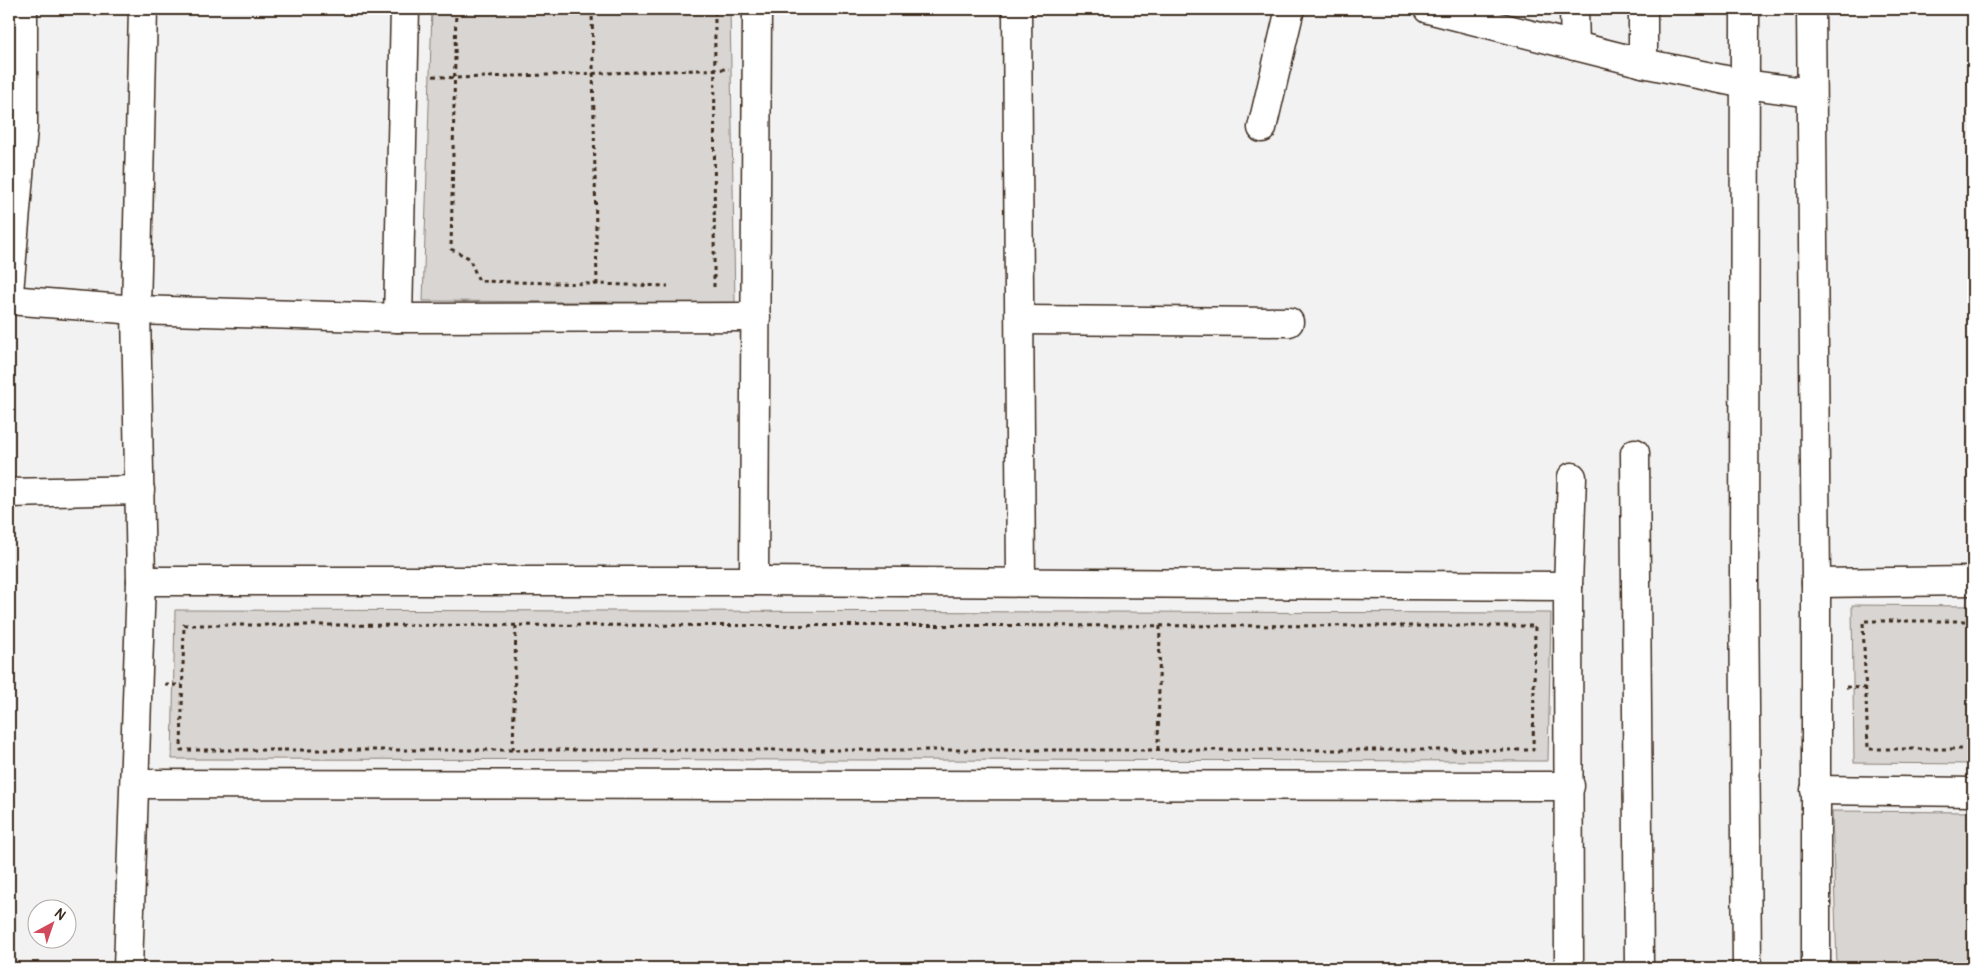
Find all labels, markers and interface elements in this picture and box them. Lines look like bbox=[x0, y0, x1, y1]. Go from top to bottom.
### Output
north arrow bbox=[28, 900, 78, 950]
text: N bbox=[51, 905, 69, 924]

